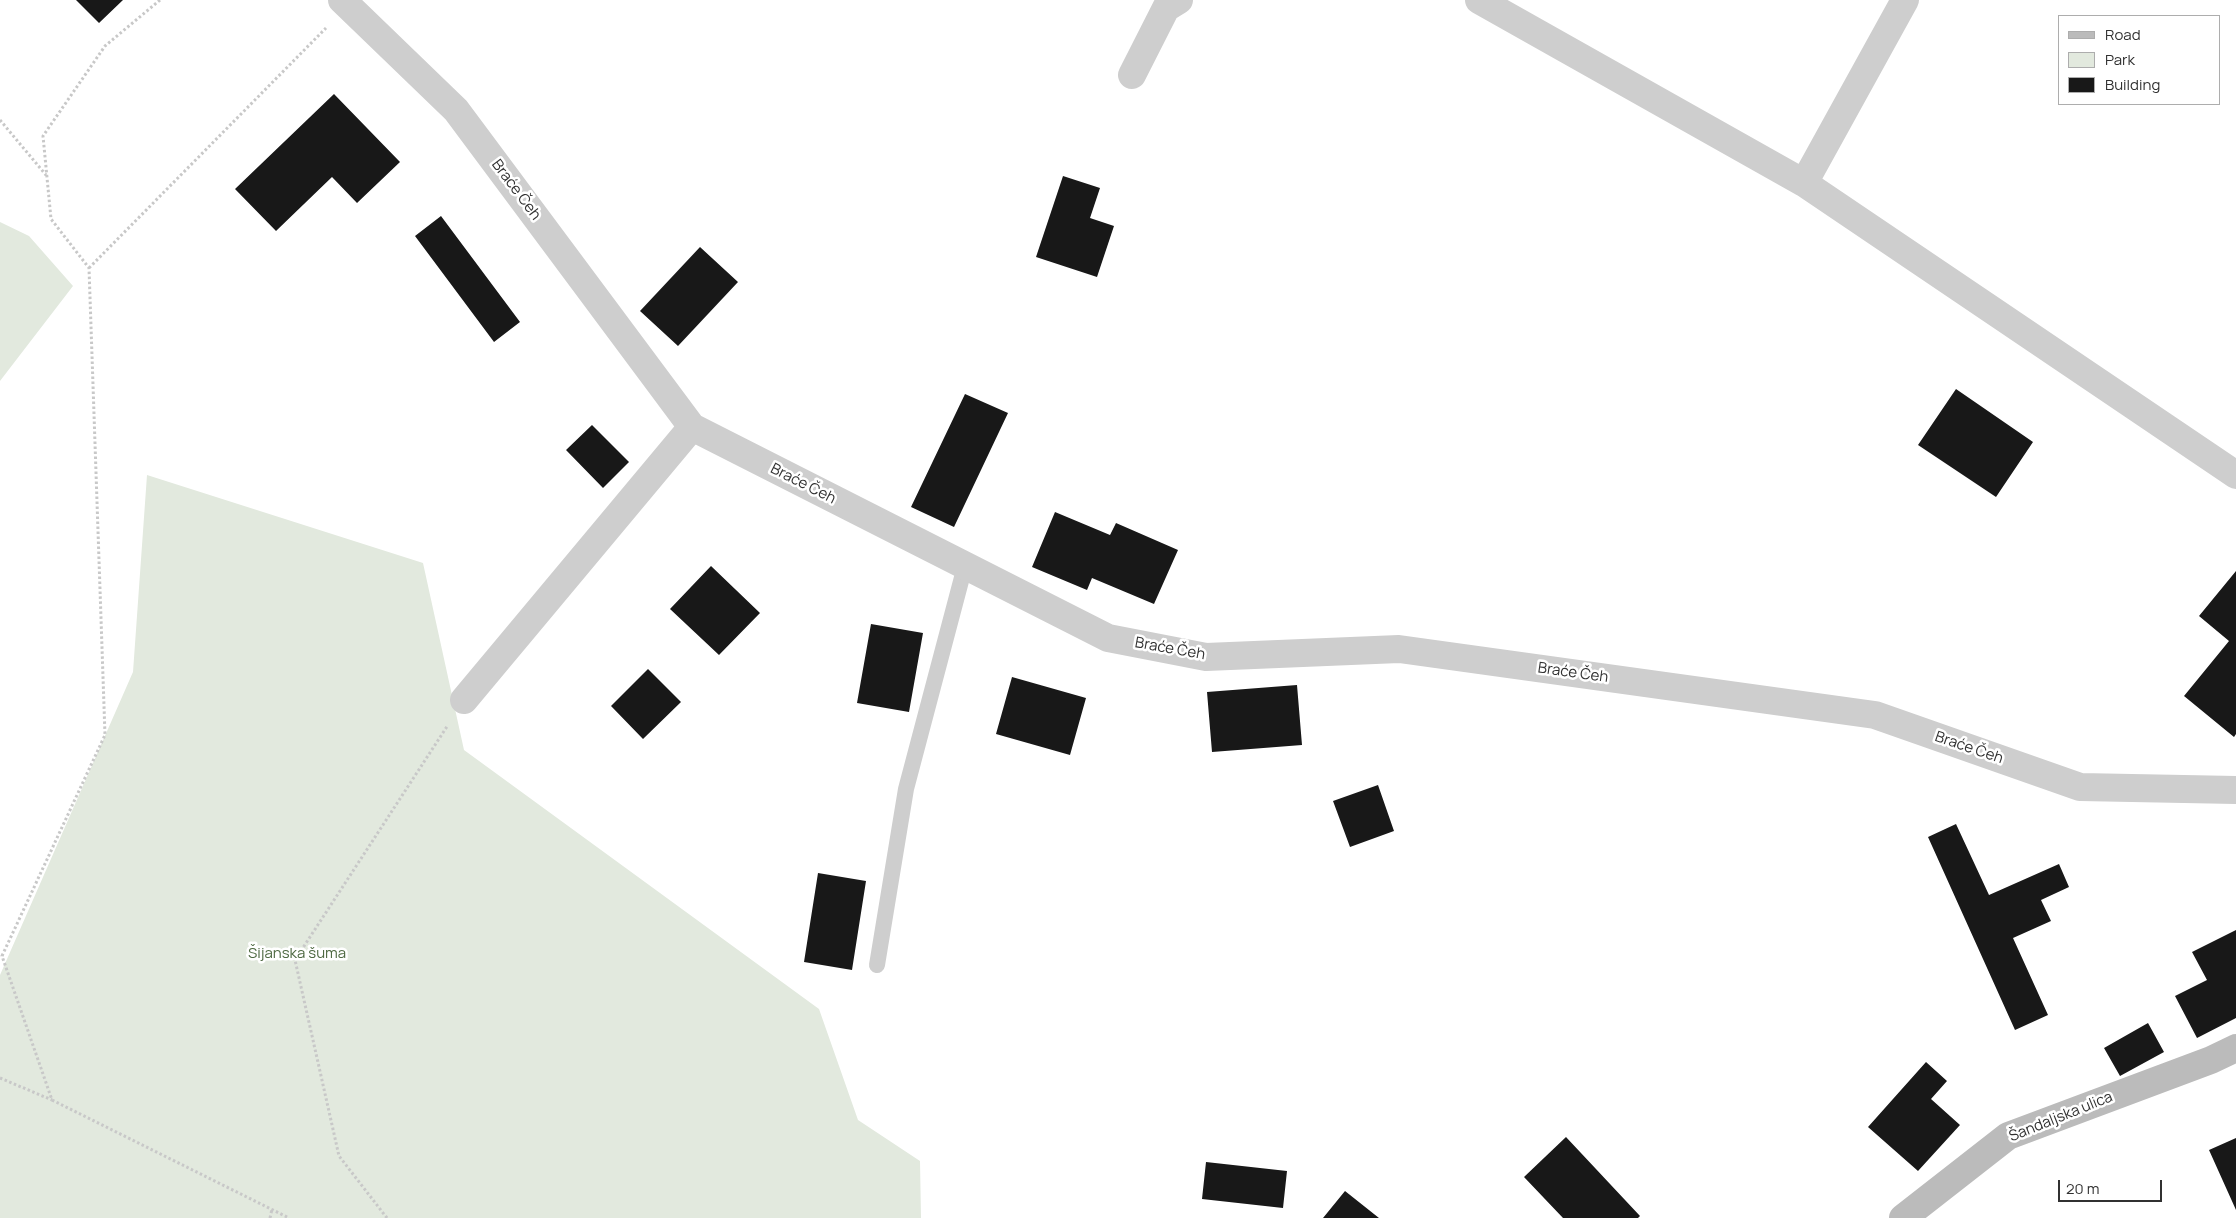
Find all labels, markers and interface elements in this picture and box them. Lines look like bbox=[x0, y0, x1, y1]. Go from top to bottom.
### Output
legend bbox=[2058, 15, 2221, 105]
text: Road bbox=[2105, 24, 2141, 45]
text: Park bbox=[2105, 49, 2135, 70]
text: Building bbox=[2105, 74, 2160, 95]
street label: Braće Čeh bbox=[487, 156, 545, 224]
street label: Braće Čeh bbox=[767, 460, 839, 508]
street label: Braće Čeh bbox=[1134, 634, 1206, 664]
street label: Braće Čeh bbox=[1537, 659, 1609, 687]
street label: Braće Čeh bbox=[1933, 728, 2005, 768]
park label: Šijanska šuma bbox=[248, 945, 346, 963]
street label: Šandaljska ulica bbox=[2007, 1088, 2115, 1146]
scale bar bbox=[2061, 1170, 2165, 1202]
text: 20 m bbox=[2066, 1178, 2099, 1199]

